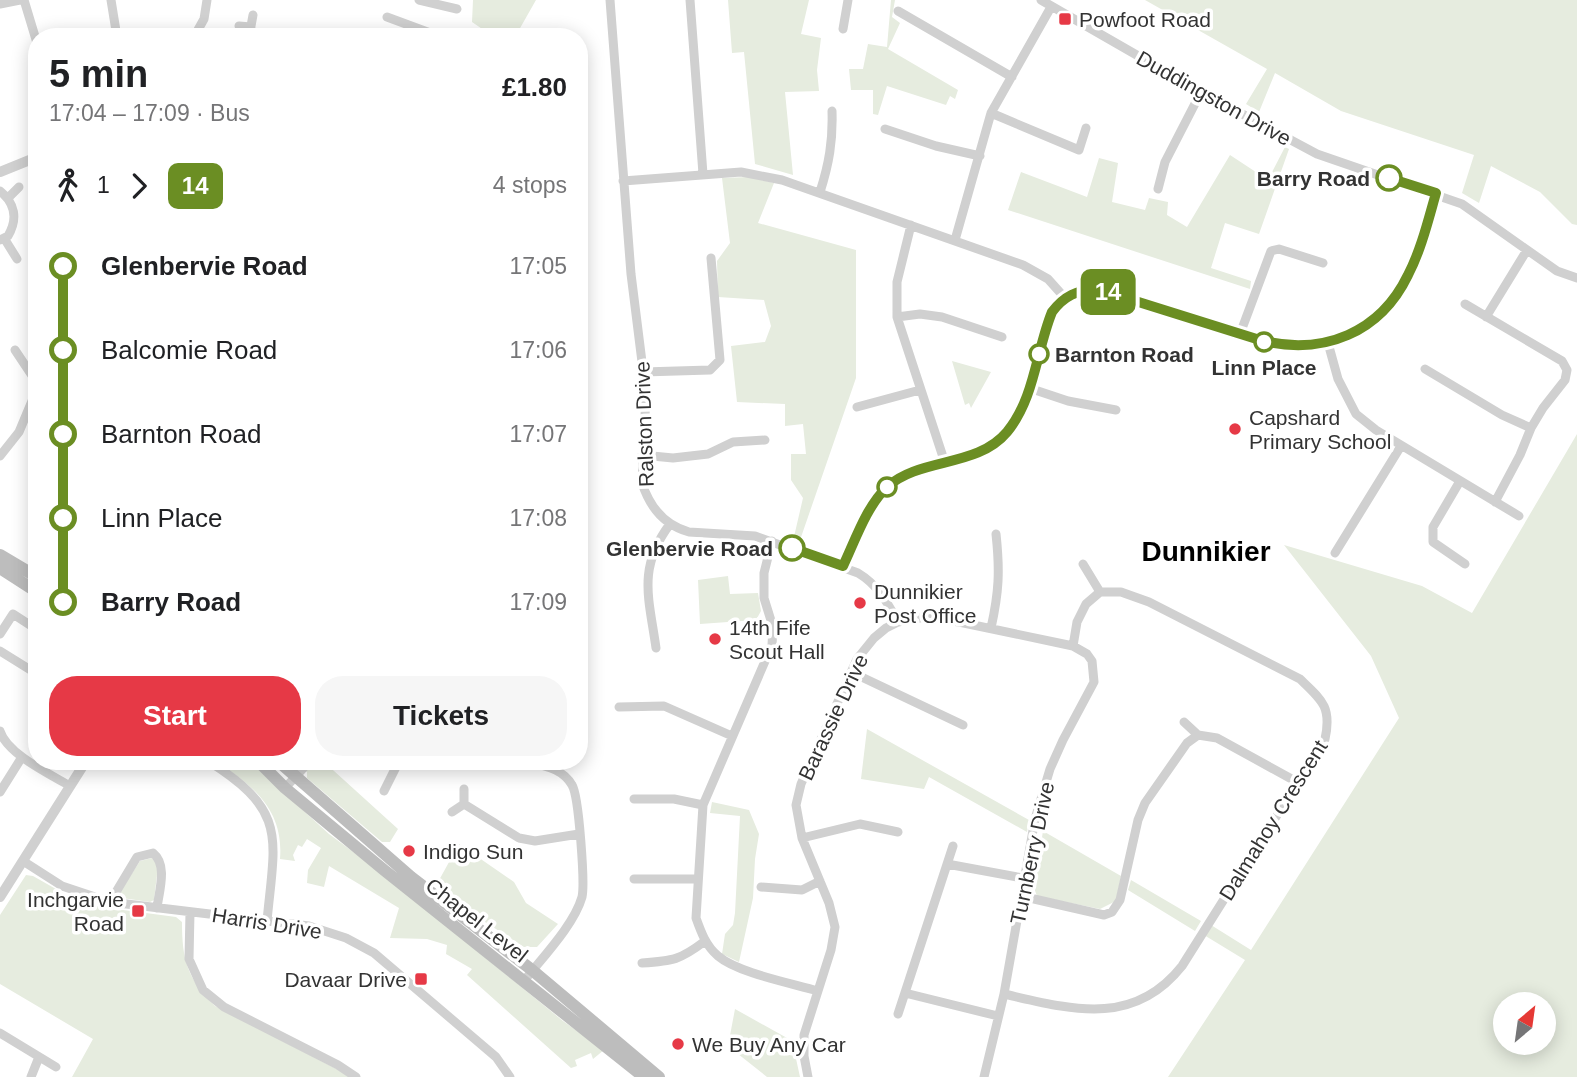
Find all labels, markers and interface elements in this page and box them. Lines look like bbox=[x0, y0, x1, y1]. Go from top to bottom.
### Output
place label: Powfoot Road bbox=[1079, 8, 1211, 31]
marker: Powfoot Road bbox=[1057, 11, 1073, 27]
street label: Duddingston Drive bbox=[1133, 46, 1295, 150]
text: 5 min bbox=[49, 53, 148, 95]
text: £1.80 bbox=[502, 72, 567, 102]
text: 17:04 – 17:09 · Bus bbox=[49, 100, 250, 126]
marker: Barry Road bbox=[1376, 165, 1402, 191]
icon: walk bbox=[49, 167, 87, 205]
icon: forward bbox=[120, 167, 158, 205]
place label: Barry Road bbox=[1257, 167, 1370, 190]
text: 1 bbox=[97, 172, 110, 198]
text: 14 bbox=[182, 172, 209, 199]
text: 4 stops bbox=[493, 172, 567, 198]
text: Glenbervie Road bbox=[101, 251, 308, 281]
text: 17:05 bbox=[509, 253, 567, 279]
line badge: 14 bbox=[1076, 269, 1140, 315]
text: 14 bbox=[1095, 278, 1121, 305]
marker: Linn Place bbox=[1254, 332, 1274, 352]
text: Balcomie Road bbox=[101, 335, 277, 365]
text: 17:06 bbox=[509, 337, 567, 363]
place label: Barnton Road bbox=[1055, 343, 1194, 366]
marker: Barnton Road bbox=[1029, 344, 1049, 364]
place label: Linn Place bbox=[1211, 356, 1317, 379]
street label: Ralston Drive bbox=[630, 361, 658, 487]
place label: Capshard Primary School bbox=[1249, 406, 1391, 453]
text: Barnton Road bbox=[101, 419, 261, 449]
text: 17:07 bbox=[509, 421, 567, 447]
marker: Capshard Primary School bbox=[1227, 421, 1243, 437]
unlabelled marker bbox=[877, 477, 897, 497]
text: Linn Place bbox=[101, 503, 222, 533]
text: 17:08 bbox=[509, 505, 567, 531]
marker: Glenbervie Road bbox=[779, 535, 805, 561]
district label: Dunnikier bbox=[1141, 536, 1271, 567]
place label: Glenbervie Road bbox=[606, 537, 773, 560]
place label: Dunnikier Post Office bbox=[874, 580, 976, 627]
text: Barry Road bbox=[101, 587, 241, 617]
text: 17:09 bbox=[509, 589, 567, 615]
marker: Dunnikier Post Office bbox=[852, 595, 868, 611]
place label: 14th Fife Scout Hall bbox=[729, 616, 825, 663]
marker: 14th Fife Scout Hall bbox=[707, 631, 723, 647]
street label: Barassie Drive bbox=[794, 650, 872, 784]
button: Start bbox=[49, 676, 301, 756]
button: Tickets bbox=[315, 676, 567, 756]
street label: Dalmahoy Crescent bbox=[1214, 736, 1332, 904]
street label: Turnberry Drive bbox=[1006, 780, 1058, 926]
place label: Indigo Sun bbox=[423, 840, 523, 863]
marker: Indigo Sun bbox=[401, 843, 417, 859]
street label: Chapel Level bbox=[422, 873, 532, 967]
place label: Inchgarvie Road bbox=[27, 888, 124, 935]
marker: Inchgarvie Road bbox=[130, 903, 146, 919]
street label: Harris Drive bbox=[210, 903, 324, 943]
place label: Davaar Drive bbox=[284, 968, 407, 991]
marker: Davaar Drive bbox=[413, 971, 429, 987]
north arrow bbox=[1493, 992, 1556, 1055]
map controls bbox=[1493, 992, 1556, 1055]
place label: We Buy Any Car bbox=[692, 1033, 846, 1056]
marker: We Buy Any Car bbox=[670, 1036, 686, 1052]

